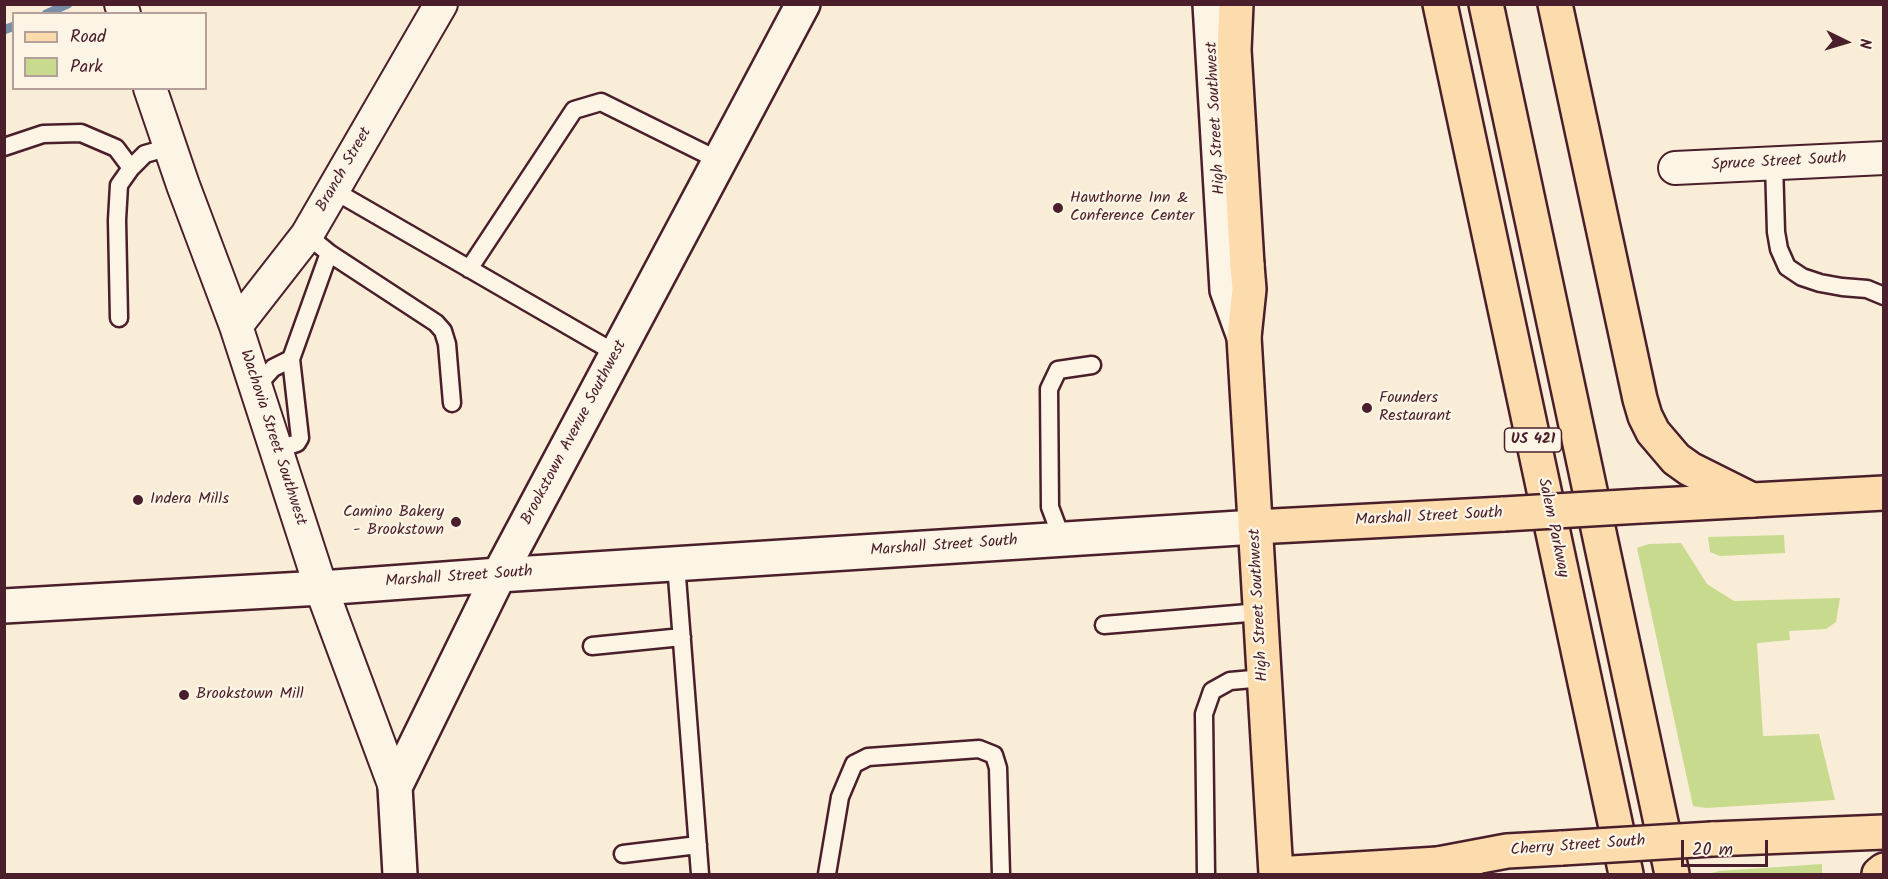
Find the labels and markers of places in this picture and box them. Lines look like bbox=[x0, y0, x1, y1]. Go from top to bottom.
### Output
place label: Hawthorne Inn & Conference Center bbox=[1070, 189, 1194, 227]
marker: Hawthorne Inn & Conference Center bbox=[1051, 201, 1065, 215]
place label: Founders Restaurant bbox=[1379, 389, 1451, 427]
marker: Founders Restaurant bbox=[1360, 401, 1374, 415]
place label: Indera Mills bbox=[150, 490, 229, 510]
marker: Indera Mills bbox=[131, 493, 145, 507]
place label: Camino Bakery - Brookstown bbox=[343, 503, 444, 541]
marker: Camino Bakery - Brookstown bbox=[449, 515, 463, 529]
place label: Brookstown Mill bbox=[196, 685, 304, 705]
marker: Brookstown Mill bbox=[177, 688, 191, 702]

